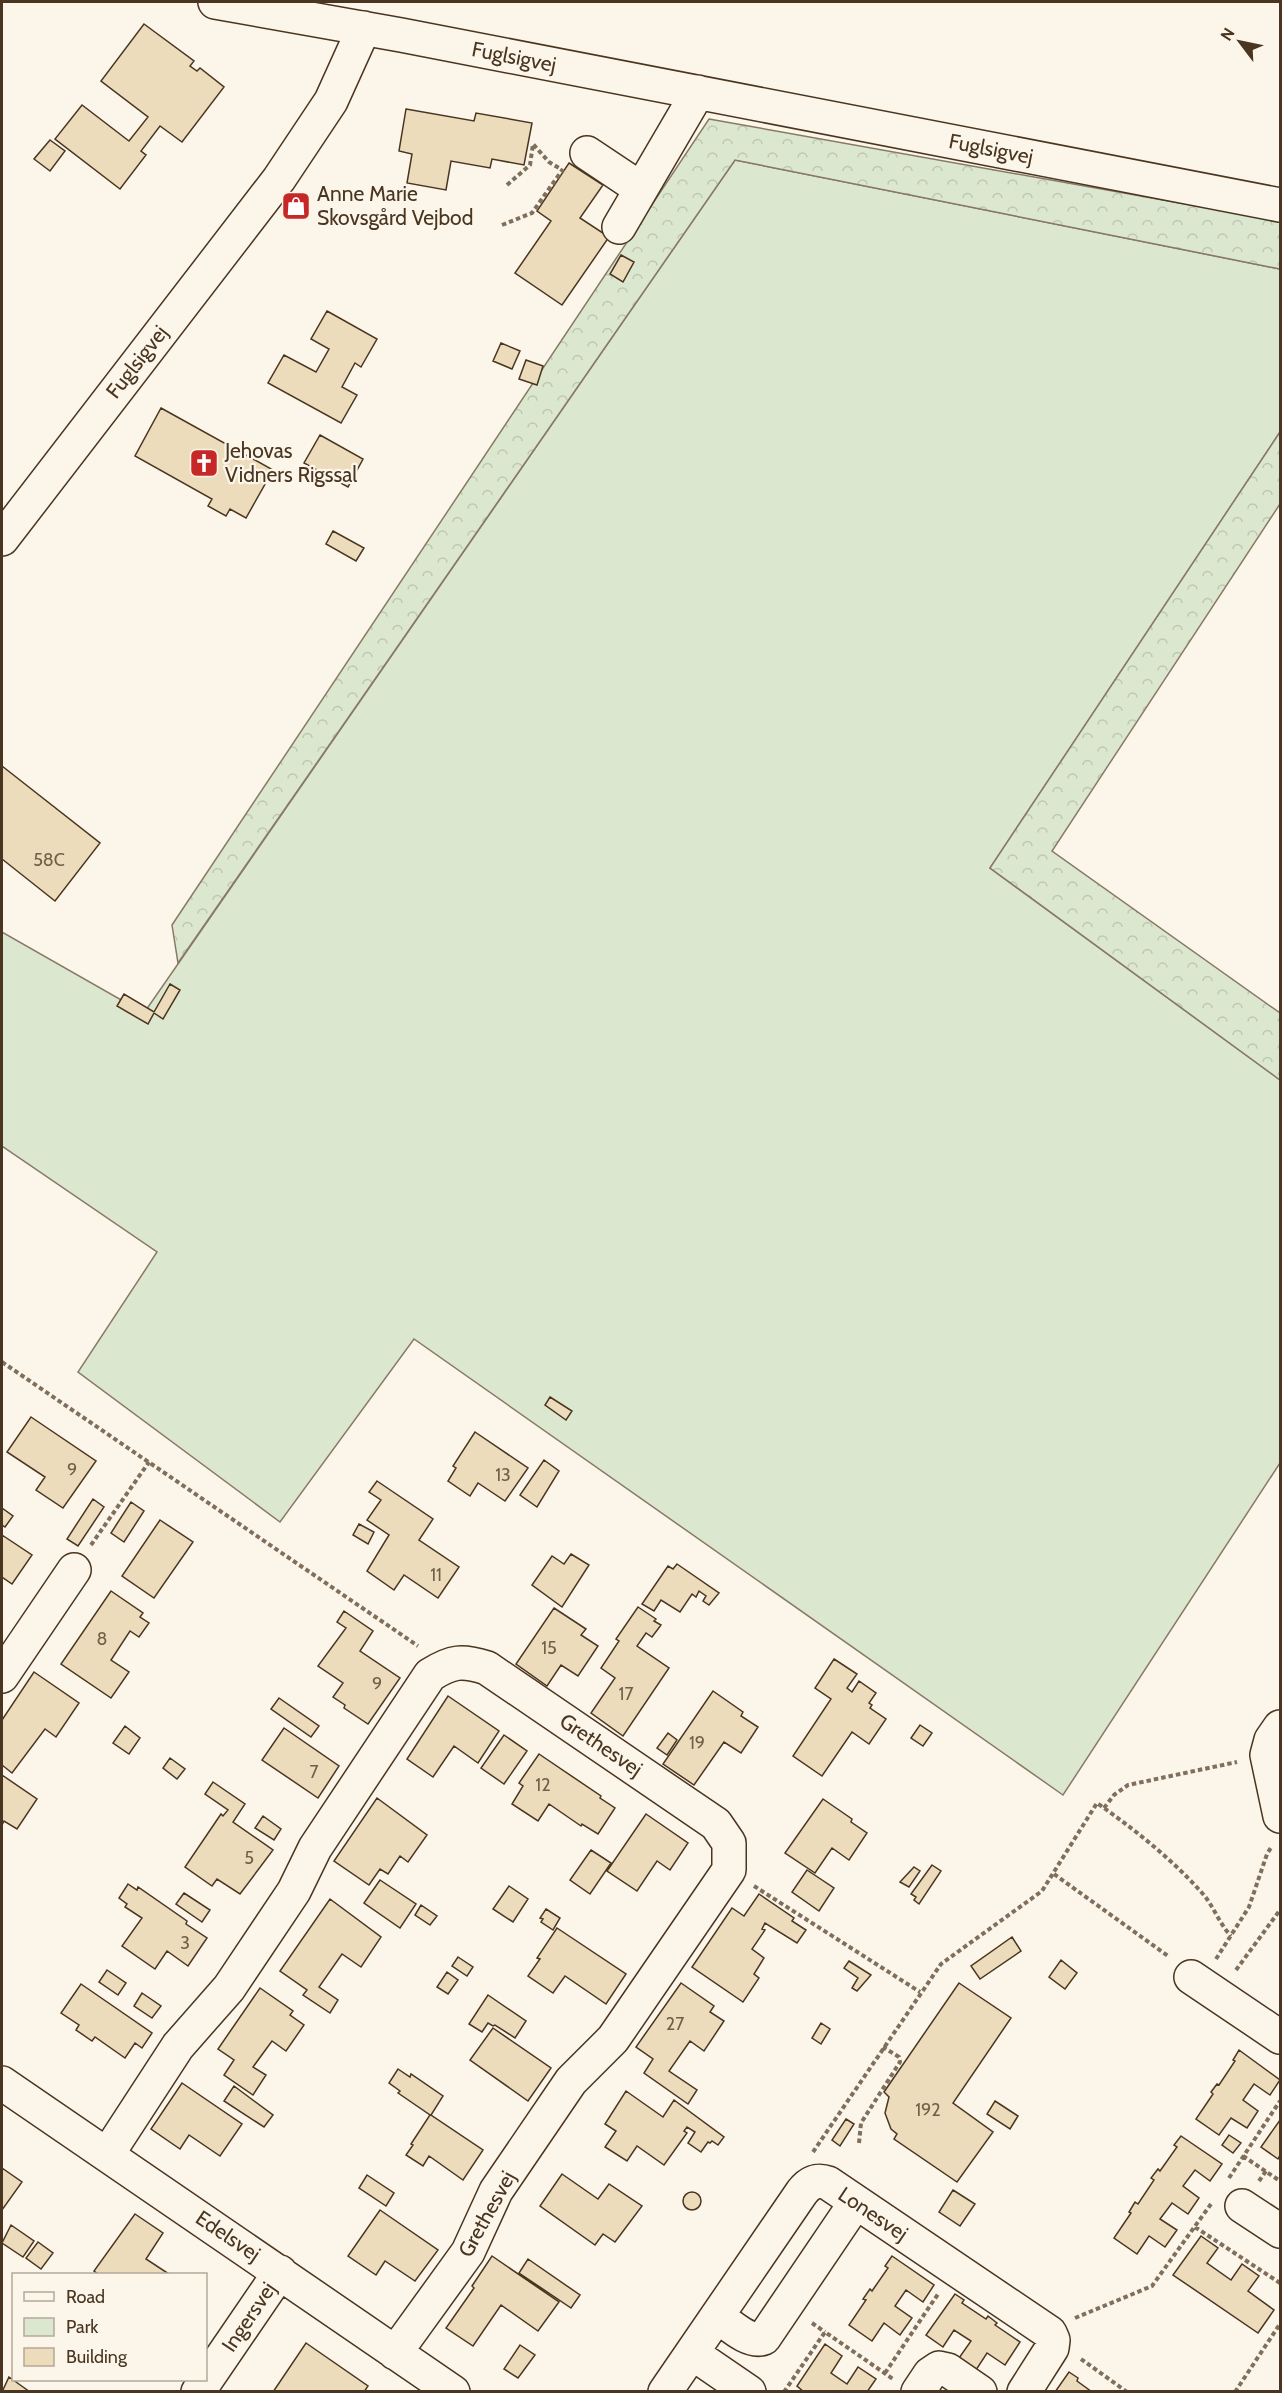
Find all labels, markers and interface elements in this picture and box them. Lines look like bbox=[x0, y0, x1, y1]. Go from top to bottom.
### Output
north arrow bbox=[1210, 12, 1270, 72]
text: N bbox=[1217, 24, 1239, 44]
street label: Fuglsigvej bbox=[470, 36, 558, 78]
street label: Fuglsigvej bbox=[947, 128, 1035, 170]
place label: Anne Marie Skovsgård Vejbod bbox=[317, 181, 473, 231]
shop icon: Anne Marie Skovsgård Vejbod bbox=[280, 190, 312, 222]
street label: Fuglsigvej bbox=[100, 320, 174, 404]
place label: Jehovas Vidners Rigssal bbox=[224, 438, 357, 487]
church icon: Jehovas Vidners Rigssal bbox=[188, 447, 220, 479]
house number: 58C bbox=[33, 849, 65, 871]
house number: 9 bbox=[67, 1459, 77, 1481]
house number: 13 bbox=[495, 1464, 511, 1486]
house number: 11 bbox=[430, 1564, 442, 1586]
house number: 8 bbox=[97, 1628, 107, 1650]
house number: 15 bbox=[541, 1637, 557, 1659]
house number: 9 bbox=[372, 1673, 382, 1695]
house number: 17 bbox=[619, 1683, 633, 1705]
street label: Grethesvej bbox=[555, 1708, 647, 1782]
house number: 19 bbox=[689, 1732, 705, 1754]
house number: 7 bbox=[309, 1761, 319, 1783]
house number: 12 bbox=[535, 1774, 551, 1796]
house number: 5 bbox=[244, 1847, 254, 1869]
house number: 3 bbox=[180, 1932, 190, 1954]
house number: 27 bbox=[666, 2013, 684, 2035]
house number: 192 bbox=[915, 2099, 941, 2121]
street label: Grethesvej bbox=[453, 2166, 521, 2262]
street label: Lonesvej bbox=[833, 2181, 913, 2247]
street label: Edelsvej bbox=[191, 2205, 265, 2267]
legend bbox=[12, 2273, 207, 2381]
street label: Ingersvej bbox=[216, 2277, 282, 2357]
text: Road bbox=[66, 2286, 105, 2308]
text: Park bbox=[66, 2316, 99, 2338]
text: Building bbox=[66, 2346, 128, 2368]

